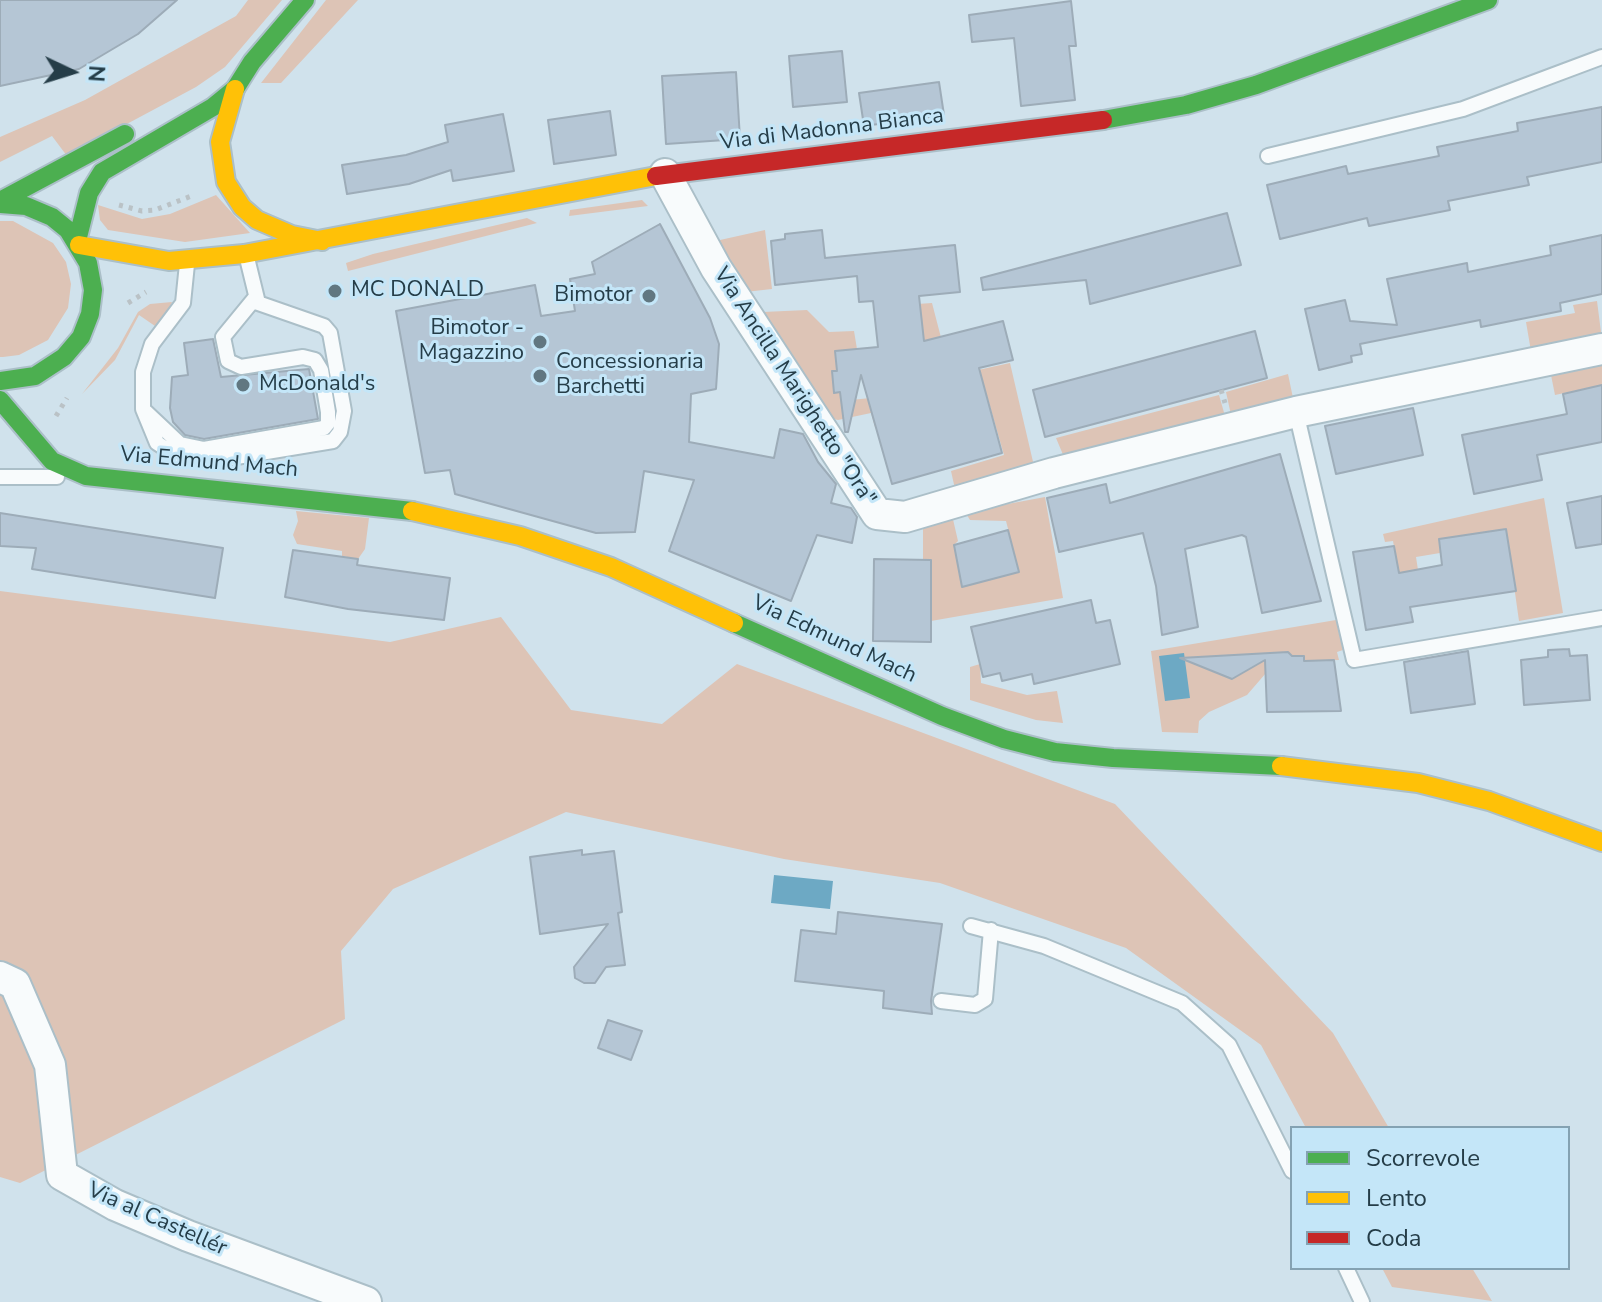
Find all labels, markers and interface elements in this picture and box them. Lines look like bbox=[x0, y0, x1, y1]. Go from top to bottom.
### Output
north arrow bbox=[32, 32, 112, 112]
text: N bbox=[80, 64, 111, 83]
street label: Via di Madonna Bianca bbox=[719, 103, 945, 157]
street label: Via Ancilla Marighetto "Ora" bbox=[707, 263, 881, 511]
place label: MC DONALD bbox=[351, 278, 484, 304]
marker: MC DONALD bbox=[326, 282, 344, 300]
place label: Bimotor bbox=[554, 283, 633, 309]
marker: Bimotor bbox=[640, 287, 658, 305]
place label: Bimotor - Magazzino bbox=[419, 316, 524, 368]
marker: Bimotor - Magazzino bbox=[531, 333, 549, 351]
place label: Concessionaria Barchetti bbox=[556, 350, 704, 402]
marker: Concessionaria Barchetti bbox=[531, 367, 549, 385]
place label: McDonald's bbox=[259, 372, 375, 398]
marker: McDonald's bbox=[234, 376, 252, 394]
street label: Via Edmund Mach bbox=[119, 442, 299, 484]
street label: Via Edmund Mach bbox=[748, 590, 920, 690]
legend bbox=[1290, 1126, 1570, 1270]
text: Scorrevole bbox=[1366, 1142, 1480, 1174]
street label: Via al Castellér bbox=[83, 1177, 231, 1263]
text: Lento bbox=[1366, 1182, 1427, 1214]
text: Coda bbox=[1366, 1222, 1421, 1254]

